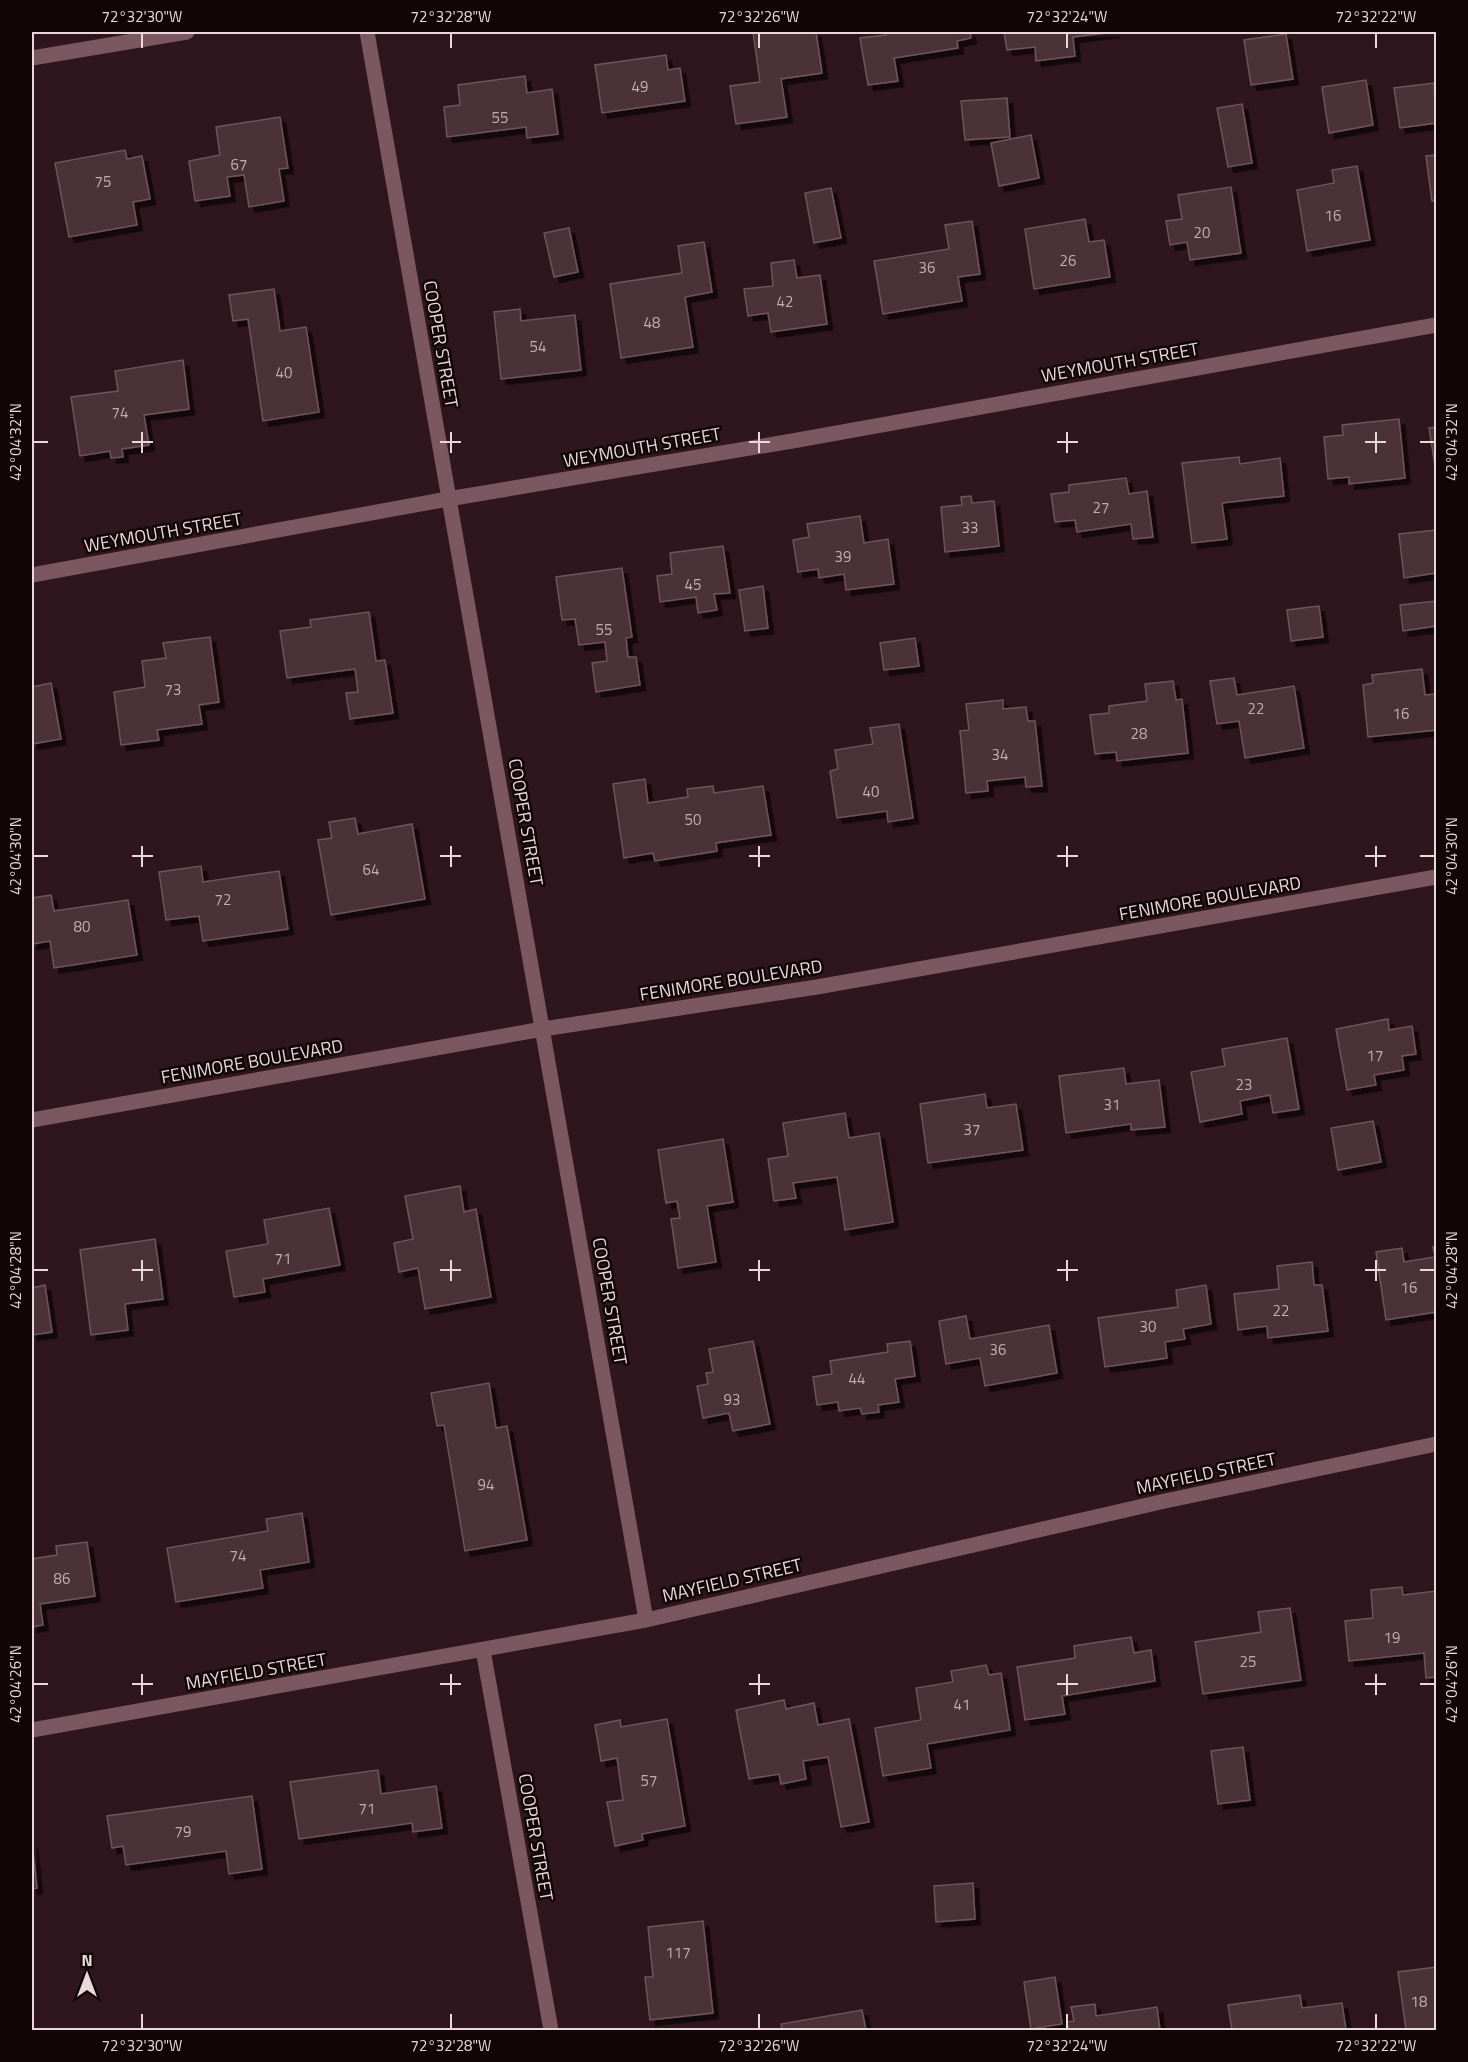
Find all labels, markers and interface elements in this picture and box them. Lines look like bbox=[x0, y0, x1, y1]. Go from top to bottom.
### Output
text: 72°32'30"W bbox=[102, 5, 182, 28]
text: 72°32'28"W bbox=[411, 5, 491, 28]
text: 72°32'26"W bbox=[719, 5, 799, 28]
text: 72°32'24"W bbox=[1027, 5, 1107, 28]
text: 72°32'22"W bbox=[1336, 5, 1416, 28]
house number: 49 bbox=[632, 75, 648, 98]
house number: 55 bbox=[492, 106, 508, 129]
house number: 67 bbox=[231, 153, 247, 176]
house number: 75 bbox=[95, 170, 111, 193]
house number: 16 bbox=[1325, 204, 1341, 227]
house number: 20 bbox=[1194, 221, 1210, 244]
house number: 26 bbox=[1060, 249, 1076, 272]
house number: 36 bbox=[919, 256, 935, 279]
street label: COOPER STREET bbox=[417, 278, 466, 410]
house number: 42 bbox=[777, 290, 793, 313]
house number: 48 bbox=[644, 311, 660, 334]
house number: 54 bbox=[530, 335, 546, 358]
street label: WEYMOUTH STREET bbox=[1039, 335, 1201, 389]
house number: 40 bbox=[276, 361, 292, 384]
house number: 74 bbox=[112, 401, 128, 424]
text: 42°04'32"N bbox=[4, 403, 27, 481]
text: 42°04'32"N bbox=[1440, 403, 1463, 481]
street label: WEYMOUTH STREET bbox=[561, 420, 723, 474]
house number: 27 bbox=[1093, 496, 1109, 519]
street label: WEYMOUTH STREET bbox=[82, 505, 244, 559]
house number: 33 bbox=[962, 516, 978, 539]
house number: 39 bbox=[835, 545, 851, 568]
house number: 45 bbox=[685, 573, 701, 596]
house number: 55 bbox=[596, 618, 612, 641]
house number: 73 bbox=[165, 678, 181, 701]
house number: 22 bbox=[1248, 697, 1264, 720]
house number: 16 bbox=[1393, 702, 1409, 725]
house number: 28 bbox=[1131, 722, 1147, 745]
house number: 34 bbox=[992, 743, 1008, 766]
street label: COOPER STREET bbox=[502, 756, 551, 888]
house number: 40 bbox=[863, 780, 879, 803]
house number: 50 bbox=[685, 808, 701, 831]
text: 42°04'30"N bbox=[4, 817, 27, 895]
text: 42°04'30"N bbox=[1440, 817, 1463, 895]
house number: 64 bbox=[363, 858, 379, 881]
street label: FENIMORE BOULEVARD bbox=[1117, 869, 1303, 927]
house number: 72 bbox=[215, 888, 231, 911]
house number: 80 bbox=[74, 915, 90, 938]
street label: FENIMORE BOULEVARD bbox=[638, 952, 824, 1008]
street label: FENIMORE BOULEVARD bbox=[159, 1032, 345, 1090]
house number: 17 bbox=[1367, 1044, 1383, 1067]
house number: 23 bbox=[1236, 1073, 1252, 1096]
house number: 31 bbox=[1104, 1093, 1120, 1116]
house number: 37 bbox=[964, 1118, 980, 1141]
text: 42°04'28"N bbox=[4, 1231, 27, 1309]
text: 42°04'28"N bbox=[1440, 1231, 1463, 1309]
street label: COOPER STREET bbox=[586, 1235, 635, 1367]
house number: 71 bbox=[275, 1247, 291, 1270]
house number: 16 bbox=[1401, 1276, 1417, 1299]
house number: 22 bbox=[1273, 1299, 1289, 1322]
house number: 30 bbox=[1140, 1315, 1156, 1338]
house number: 36 bbox=[990, 1338, 1006, 1361]
house number: 44 bbox=[849, 1367, 865, 1390]
house number: 93 bbox=[724, 1388, 740, 1411]
street label: MAYFIELD STREET bbox=[1134, 1445, 1279, 1501]
house number: 94 bbox=[478, 1473, 494, 1496]
house number: 74 bbox=[230, 1544, 246, 1567]
street label: MAYFIELD STREET bbox=[660, 1551, 805, 1609]
house number: 86 bbox=[54, 1567, 70, 1590]
house number: 19 bbox=[1384, 1626, 1400, 1649]
text: 42°04'26"N bbox=[4, 1645, 27, 1723]
street label: MAYFIELD STREET bbox=[184, 1645, 329, 1697]
text: 42°04'26"N bbox=[1440, 1645, 1463, 1723]
house number: 25 bbox=[1240, 1650, 1256, 1673]
house number: 41 bbox=[954, 1693, 970, 1716]
house number: 57 bbox=[641, 1769, 657, 1792]
street label: COOPER STREET bbox=[512, 1771, 561, 1903]
house number: 71 bbox=[359, 1797, 375, 1820]
house number: 79 bbox=[175, 1820, 191, 1843]
house number: 117 bbox=[665, 1941, 691, 1964]
north arrow bbox=[57, 1945, 117, 2005]
text: N bbox=[81, 1948, 93, 1972]
house number: 18 bbox=[1411, 1990, 1427, 2013]
text: 72°32'30"W bbox=[102, 2034, 182, 2057]
text: 72°32'28"W bbox=[411, 2034, 491, 2057]
text: 72°32'26"W bbox=[719, 2034, 799, 2057]
text: 72°32'24"W bbox=[1027, 2034, 1107, 2057]
text: 72°32'22"W bbox=[1336, 2034, 1416, 2057]

